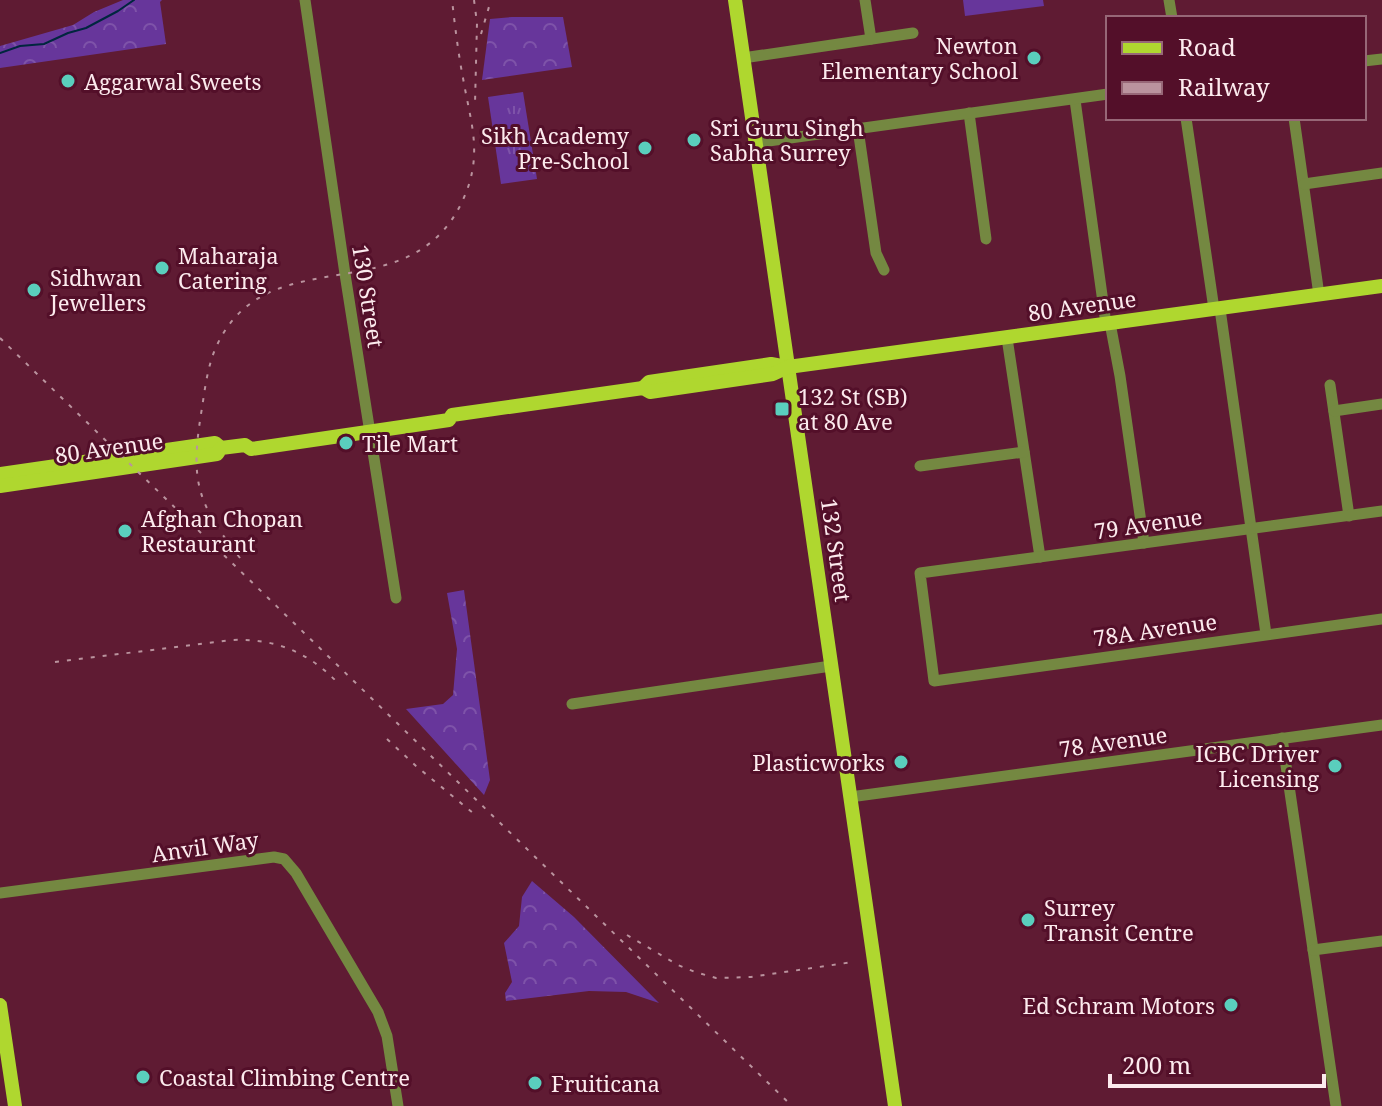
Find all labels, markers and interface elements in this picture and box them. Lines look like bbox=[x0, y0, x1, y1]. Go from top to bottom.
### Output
legend bbox=[1106, 16, 1366, 120]
place label: Newton Elementary School bbox=[821, 30, 1018, 85]
text: Road bbox=[1178, 30, 1236, 63]
marker: Newton Elementary School bbox=[1025, 49, 1043, 67]
place label: Aggarwal Sweets bbox=[84, 66, 261, 96]
text: Railway bbox=[1178, 70, 1270, 103]
marker: Aggarwal Sweets bbox=[59, 72, 77, 90]
place label: Sri Guru Singh Sabha Surrey bbox=[710, 112, 864, 167]
place label: Sikh Academy Pre-School bbox=[481, 120, 630, 175]
marker: Sri Guru Singh Sabha Surrey bbox=[685, 131, 703, 149]
marker: Sikh Academy Pre-School bbox=[636, 139, 654, 157]
place label: Maharaja Catering bbox=[178, 240, 279, 295]
street label: 130 Street bbox=[346, 242, 392, 350]
marker: Maharaja Catering bbox=[153, 259, 171, 277]
place label: Sidhwan Jewellers bbox=[49, 262, 146, 317]
marker: Sidhwan Jewellers bbox=[25, 281, 43, 299]
street label: 80 Avenue bbox=[1026, 283, 1138, 327]
place label: 132 St (SB) at 80 Ave bbox=[798, 381, 908, 436]
marker: 132 St (SB) at 80 Ave bbox=[773, 400, 791, 418]
street label: 80 Avenue bbox=[53, 425, 165, 469]
place label: Tile Mart bbox=[362, 428, 458, 458]
marker: Tile Mart bbox=[337, 434, 355, 452]
street label: 132 Street bbox=[815, 496, 859, 604]
street label: 79 Avenue bbox=[1092, 501, 1204, 545]
place label: Afghan Chopan Restaurant bbox=[141, 503, 303, 558]
marker: Afghan Chopan Restaurant bbox=[116, 522, 134, 540]
street label: 78A Avenue bbox=[1091, 605, 1219, 653]
street label: 78 Avenue bbox=[1057, 719, 1169, 763]
place label: ICBC Driver Licensing bbox=[1196, 738, 1320, 793]
place label: Plasticworks bbox=[752, 747, 885, 777]
marker: Plasticworks bbox=[892, 753, 910, 771]
marker: ICBC Driver Licensing bbox=[1326, 757, 1344, 775]
street label: Anvil Way bbox=[149, 824, 261, 868]
place label: Surrey Transit Centre bbox=[1044, 892, 1194, 947]
marker: Surrey Transit Centre bbox=[1019, 911, 1037, 929]
place label: Ed Schram Motors bbox=[1022, 990, 1215, 1020]
marker: Ed Schram Motors bbox=[1222, 996, 1240, 1014]
scale bar bbox=[1110, 1038, 1324, 1088]
text: 200 m bbox=[1122, 1048, 1191, 1081]
place label: Coastal Climbing Centre bbox=[159, 1062, 410, 1092]
marker: Coastal Climbing Centre bbox=[134, 1068, 152, 1086]
place label: Fruiticana bbox=[551, 1068, 660, 1098]
marker: Fruiticana bbox=[526, 1074, 544, 1092]

